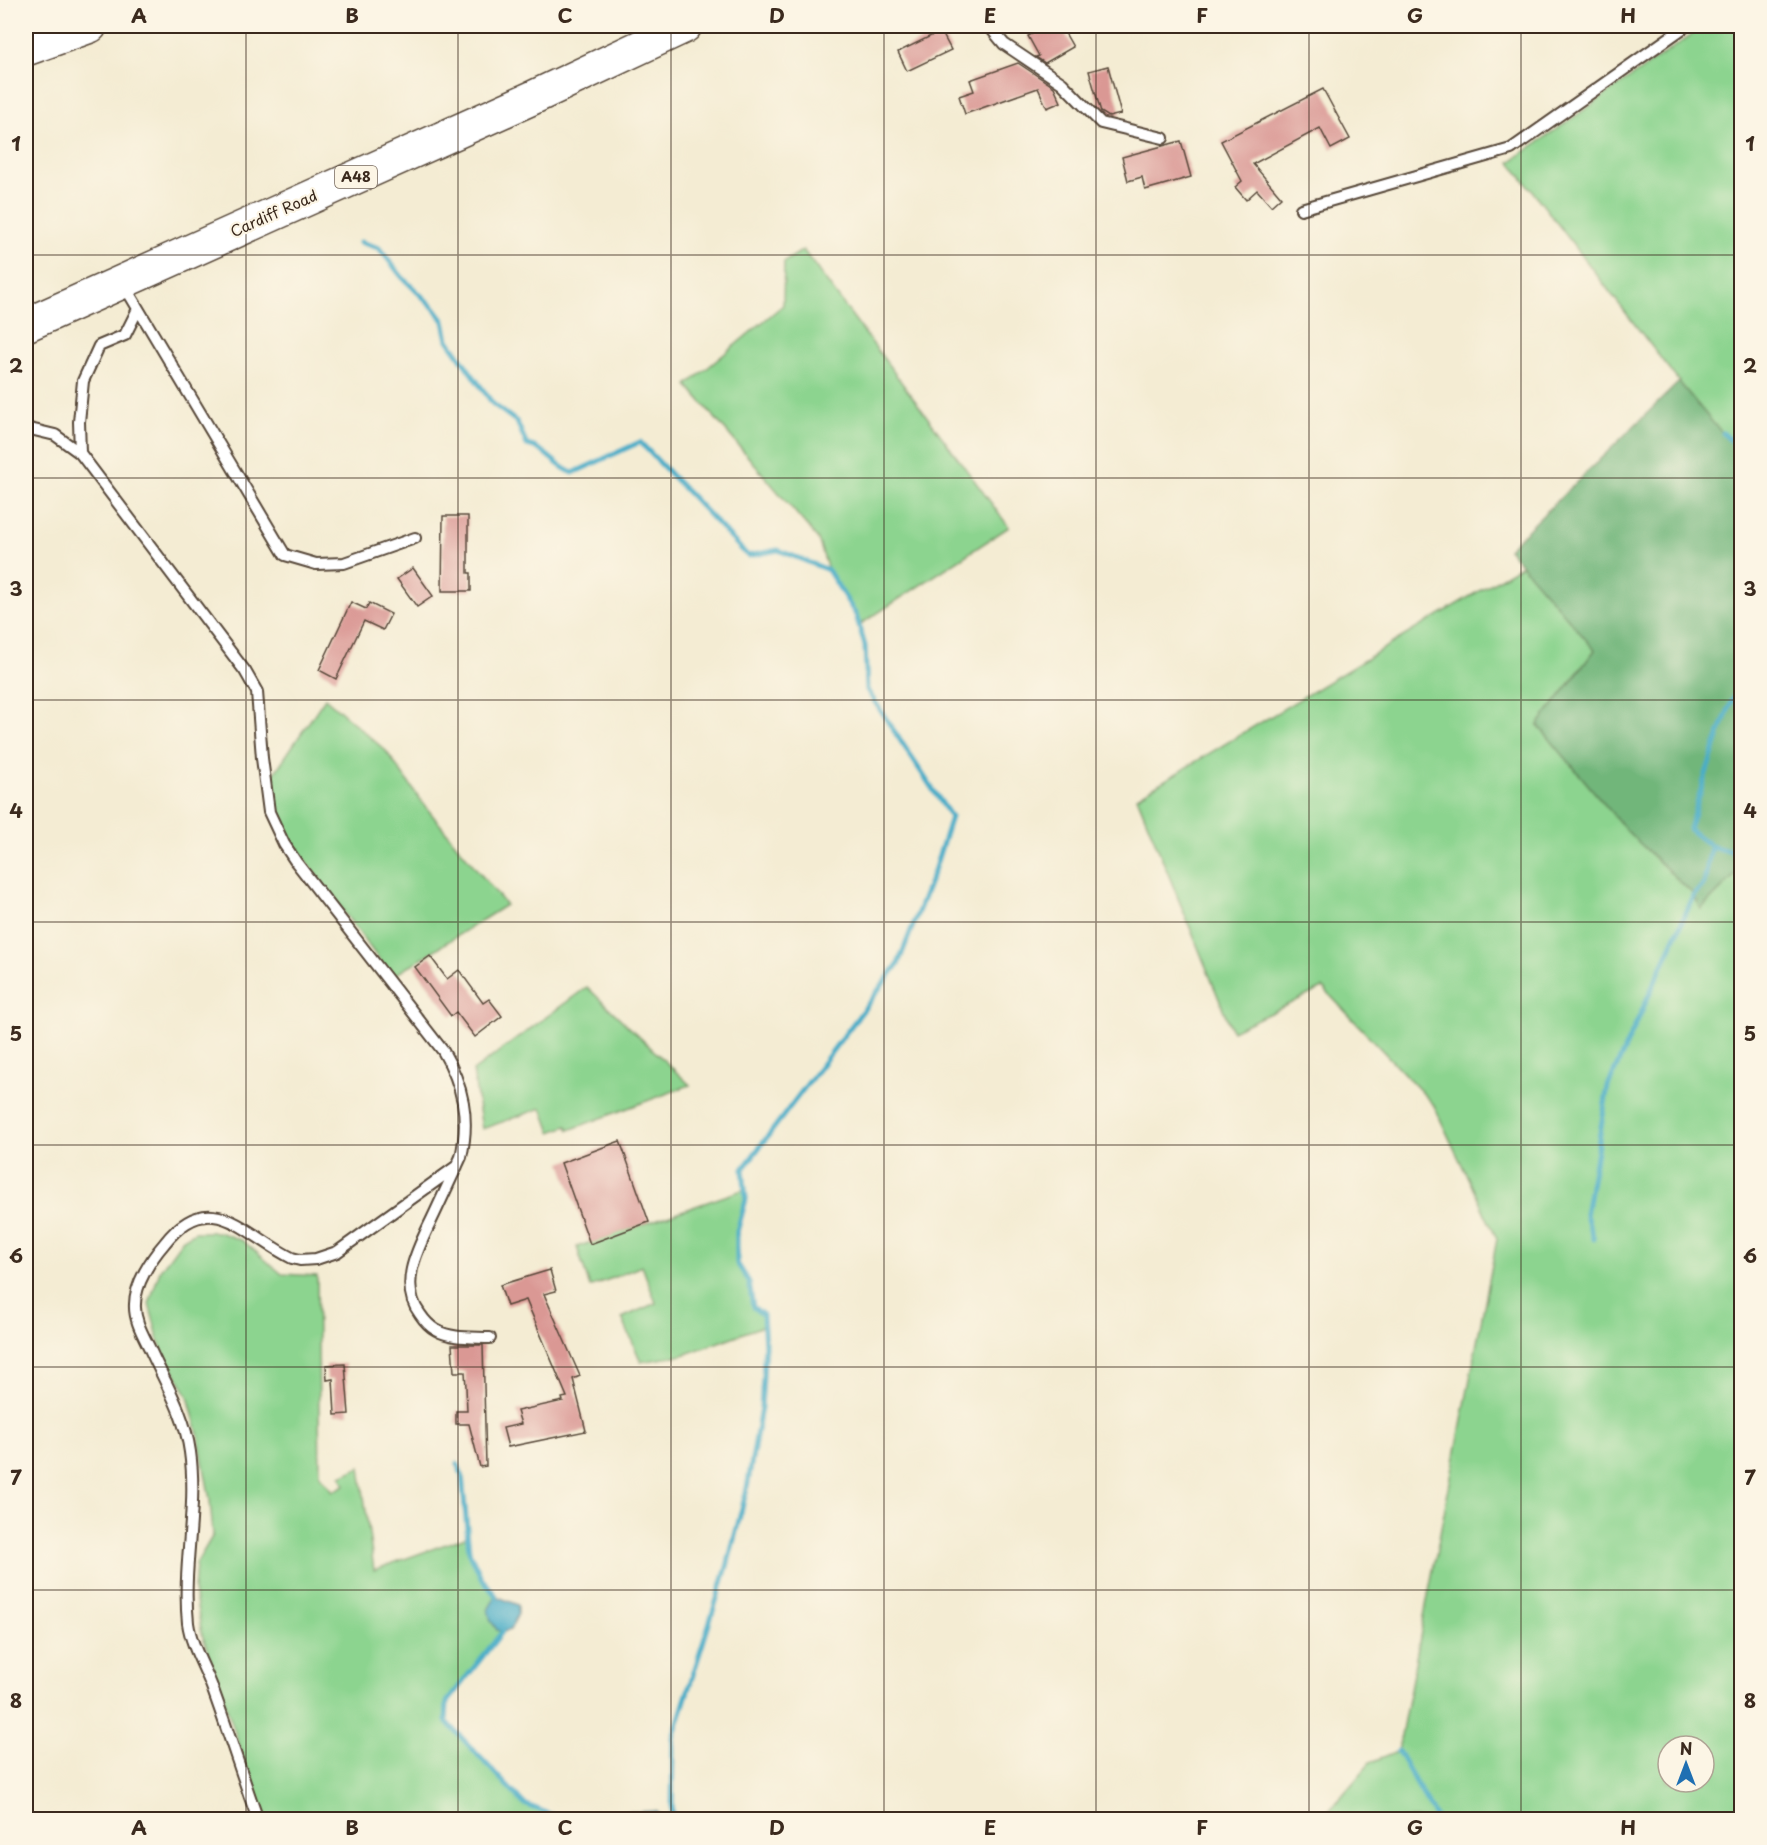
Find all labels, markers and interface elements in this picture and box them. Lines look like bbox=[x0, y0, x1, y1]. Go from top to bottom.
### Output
text: A bbox=[131, 0, 147, 30]
text: B bbox=[345, 0, 359, 30]
text: C bbox=[557, 0, 573, 30]
text: D bbox=[769, 0, 785, 30]
text: E bbox=[984, 0, 996, 30]
text: F bbox=[1196, 0, 1208, 30]
text: G bbox=[1407, 0, 1423, 30]
text: H bbox=[1620, 0, 1636, 30]
text: 1 bbox=[11, 128, 21, 158]
text: 1 bbox=[1745, 128, 1755, 158]
road number: A48 bbox=[335, 166, 377, 188]
street label: Cardiff Road bbox=[226, 183, 321, 242]
text: 2 bbox=[9, 350, 23, 380]
text: 2 bbox=[1743, 350, 1757, 380]
text: 3 bbox=[9, 573, 23, 603]
text: 3 bbox=[1743, 573, 1757, 603]
text: 4 bbox=[9, 795, 23, 825]
text: 4 bbox=[1743, 795, 1757, 825]
text: 5 bbox=[10, 1018, 22, 1048]
text: 5 bbox=[1744, 1018, 1756, 1048]
text: 6 bbox=[9, 1240, 23, 1270]
text: 6 bbox=[1743, 1240, 1757, 1270]
text: 7 bbox=[10, 1462, 22, 1492]
text: 7 bbox=[1744, 1462, 1756, 1492]
text: 8 bbox=[10, 1685, 22, 1715]
text: 8 bbox=[1744, 1685, 1756, 1715]
north arrow bbox=[1656, 1734, 1716, 1794]
text: N bbox=[1680, 1736, 1692, 1760]
text: A bbox=[131, 1812, 147, 1842]
text: B bbox=[345, 1812, 359, 1842]
text: C bbox=[557, 1812, 573, 1842]
text: D bbox=[769, 1812, 785, 1842]
text: E bbox=[984, 1812, 996, 1842]
text: F bbox=[1196, 1812, 1208, 1842]
text: G bbox=[1407, 1812, 1423, 1842]
text: H bbox=[1620, 1812, 1636, 1842]

